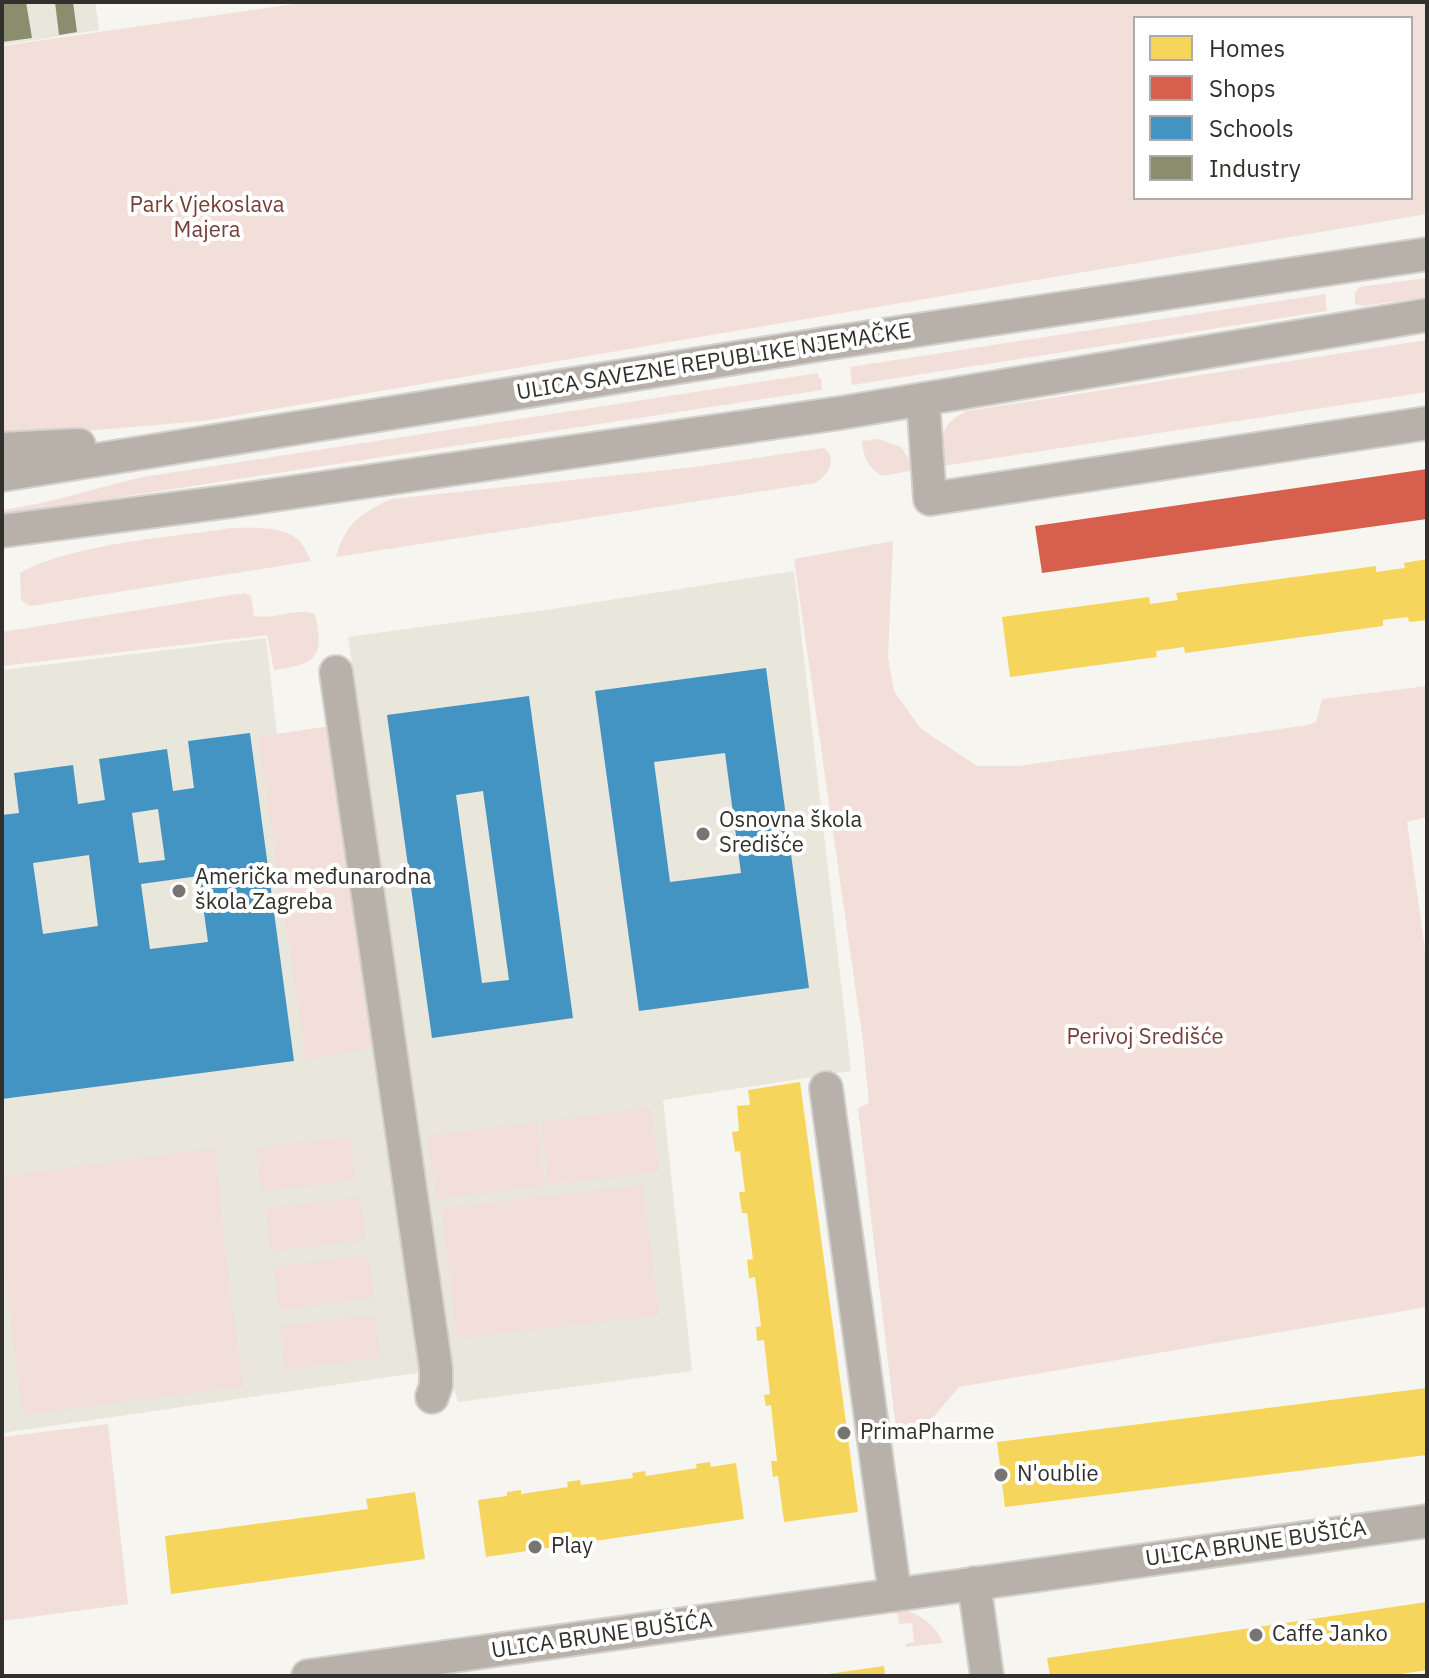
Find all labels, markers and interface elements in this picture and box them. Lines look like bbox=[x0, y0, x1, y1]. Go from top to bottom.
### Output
legend bbox=[1133, 16, 1413, 200]
text: Homes bbox=[1209, 32, 1285, 64]
text: Shops bbox=[1209, 72, 1276, 104]
text: Schools bbox=[1209, 112, 1294, 144]
text: Industry bbox=[1209, 152, 1301, 184]
park label: Park Vjekoslava Majera bbox=[130, 193, 284, 244]
street label: ULICA SAVEZNE REPUBLIKE NJEMAČKE bbox=[515, 318, 913, 406]
place label: Osnovna škola Središće bbox=[719, 808, 862, 860]
marker: Osnovna škola Središće bbox=[694, 825, 712, 843]
place label: Američka međunarodna škola Zagreba bbox=[195, 865, 432, 916]
marker: Američka međunarodna škola Zagreba bbox=[170, 882, 188, 900]
park label: Perivoj Središće bbox=[1066, 1025, 1224, 1051]
place label: PrimaPharme bbox=[860, 1420, 995, 1446]
marker: PrimaPharme bbox=[835, 1424, 853, 1442]
place label: N'oublie bbox=[1017, 1462, 1099, 1488]
marker: N'oublie bbox=[992, 1466, 1010, 1484]
street label: ULICA BRUNE BUŠIĆA bbox=[1144, 1515, 1368, 1573]
place label: Play bbox=[551, 1534, 593, 1560]
marker: Play bbox=[526, 1538, 544, 1556]
street label: ULICA BRUNE BUŠIĆA bbox=[490, 1607, 714, 1665]
place label: Caffe Janko bbox=[1272, 1622, 1388, 1648]
marker: Caffe Janko bbox=[1247, 1626, 1265, 1644]

